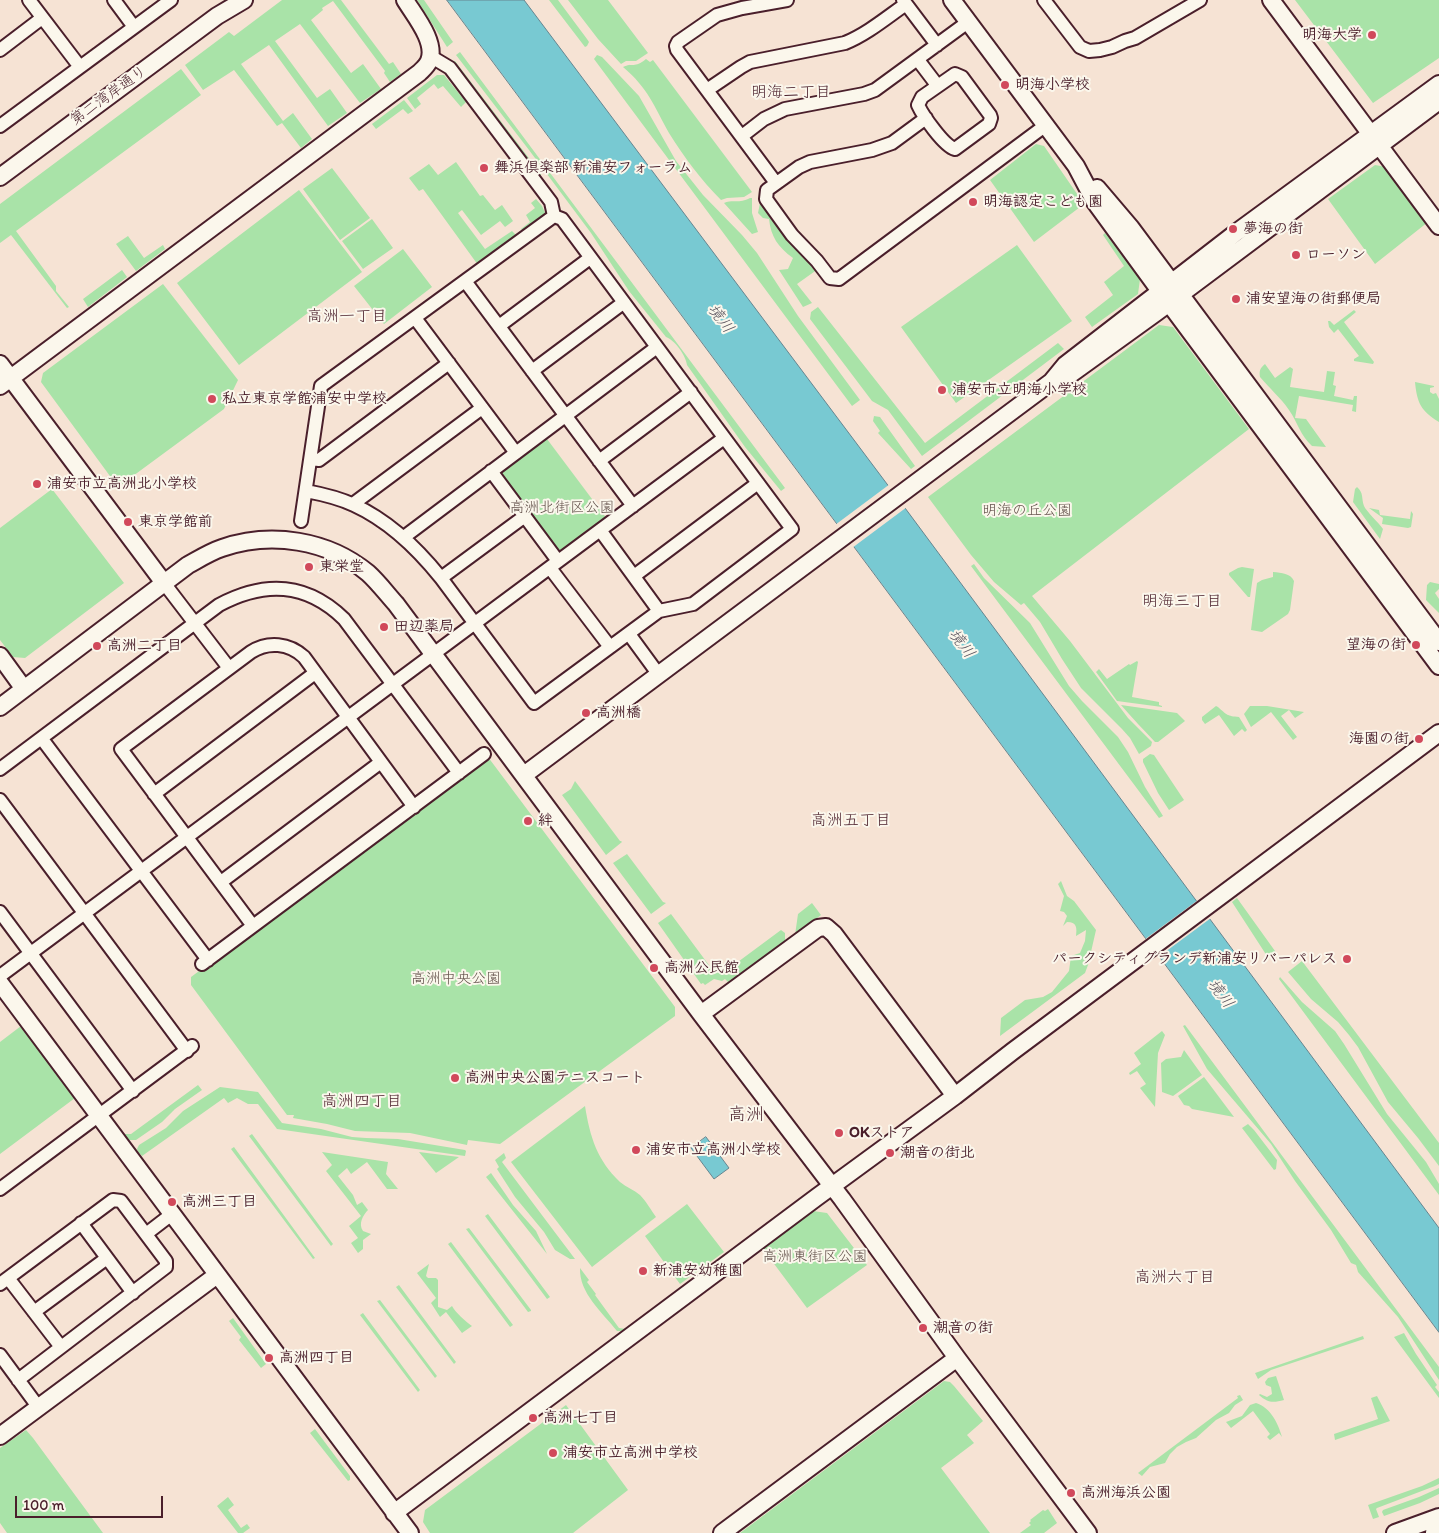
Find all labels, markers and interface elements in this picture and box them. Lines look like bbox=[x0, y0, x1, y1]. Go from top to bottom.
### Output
place label: 明海大学 bbox=[1302, 26, 1362, 44]
marker: 明海大学 bbox=[1366, 29, 1378, 41]
street label: 第二湾岸通り bbox=[67, 62, 151, 130]
place label: 明海小学校 bbox=[1015, 76, 1090, 94]
marker: 明海小学校 bbox=[999, 79, 1011, 91]
district label: 明海二丁目 bbox=[751, 83, 831, 103]
place label: 舞浜倶楽部 新浦安フォーラム bbox=[494, 159, 692, 177]
marker: 舞浜倶楽部 新浦安フォーラム bbox=[478, 162, 490, 174]
place label: 明海認定こども園 bbox=[983, 193, 1103, 211]
marker: 明海認定こども園 bbox=[967, 196, 979, 208]
place label: 夢海の街 bbox=[1243, 220, 1303, 238]
marker: 夢海の街 bbox=[1227, 223, 1239, 235]
place label: ローソン bbox=[1306, 246, 1366, 264]
marker: ローソン bbox=[1290, 249, 1302, 261]
place label: 浦安望海の街郵便局 bbox=[1246, 290, 1381, 308]
marker: 浦安望海の街郵便局 bbox=[1230, 293, 1242, 305]
water label: 境川 bbox=[703, 300, 737, 338]
district label: 高洲一丁目 bbox=[307, 307, 387, 327]
place label: 浦安市立明海小学校 bbox=[952, 381, 1087, 399]
marker: 浦安市立明海小学校 bbox=[936, 384, 948, 396]
place label: 私立東京学館浦安中学校 bbox=[222, 390, 387, 408]
marker: 私立東京学館浦安中学校 bbox=[206, 393, 218, 405]
place label: 浦安市立高洲北小学校 bbox=[47, 475, 197, 493]
marker: 浦安市立高洲北小学校 bbox=[31, 478, 43, 490]
park label: 高洲北街区公園 bbox=[510, 499, 614, 517]
park label: 明海の丘公園 bbox=[982, 502, 1072, 520]
place label: 東京学館前 bbox=[138, 513, 213, 531]
marker: 東京学館前 bbox=[122, 516, 134, 528]
place label: 東栄堂 bbox=[319, 558, 364, 576]
marker: 東栄堂 bbox=[303, 561, 315, 573]
district label: 明海三丁目 bbox=[1142, 592, 1222, 612]
place label: 田辺薬局 bbox=[394, 618, 454, 636]
marker: 田辺薬局 bbox=[378, 621, 390, 633]
water label: 境川 bbox=[944, 625, 978, 663]
place label: 望海の街 bbox=[1346, 636, 1406, 654]
place label: 高洲二丁目 bbox=[107, 637, 182, 655]
marker: 望海の街 bbox=[1410, 639, 1422, 651]
marker: 高洲二丁目 bbox=[91, 640, 103, 652]
place label: 高洲橋 bbox=[596, 704, 641, 722]
marker: 高洲橋 bbox=[580, 707, 592, 719]
place label: 海園の街 bbox=[1349, 730, 1409, 748]
marker: 海園の街 bbox=[1413, 733, 1425, 745]
district label: 高洲五丁目 bbox=[811, 811, 891, 831]
place label: 絆 bbox=[538, 812, 553, 830]
marker: 絆 bbox=[522, 815, 534, 827]
place label: パークシティグランデ新浦安リバーパレス bbox=[1052, 950, 1337, 968]
marker: パークシティグランデ新浦安リバーパレス bbox=[1341, 953, 1353, 965]
place label: 高洲公民館 bbox=[664, 959, 739, 977]
marker: 高洲公民館 bbox=[648, 962, 660, 974]
park label: 高洲中央公園 bbox=[411, 970, 501, 988]
water label: 境川 bbox=[1203, 975, 1237, 1013]
place label: 高洲中央公園テニスコート bbox=[465, 1069, 645, 1087]
marker: 高洲中央公園テニスコート bbox=[449, 1072, 461, 1084]
district label: 高洲四丁目 bbox=[322, 1092, 402, 1112]
district label: 高洲 bbox=[728, 1104, 764, 1126]
place label: OKストア bbox=[849, 1124, 914, 1142]
marker: OKストア bbox=[833, 1127, 845, 1139]
place label: 浦安市立高洲小学校 bbox=[646, 1141, 781, 1159]
marker: 浦安市立高洲小学校 bbox=[630, 1144, 642, 1156]
place label: 潮音の街北 bbox=[900, 1144, 975, 1162]
marker: 潮音の街北 bbox=[884, 1147, 896, 1159]
place label: 高洲三丁目 bbox=[182, 1193, 257, 1211]
marker: 高洲三丁目 bbox=[166, 1196, 178, 1208]
park label: 高洲東街区公園 bbox=[763, 1248, 867, 1266]
place label: 新浦安幼稚園 bbox=[653, 1262, 743, 1280]
marker: 新浦安幼稚園 bbox=[637, 1265, 649, 1277]
district label: 高洲六丁目 bbox=[1135, 1268, 1215, 1288]
place label: 潮音の街 bbox=[933, 1319, 993, 1337]
marker: 潮音の街 bbox=[917, 1322, 929, 1334]
place label: 高洲四丁目 bbox=[279, 1349, 354, 1367]
marker: 高洲四丁目 bbox=[263, 1352, 275, 1364]
place label: 高洲七丁目 bbox=[543, 1409, 618, 1427]
marker: 高洲七丁目 bbox=[527, 1412, 539, 1424]
place label: 浦安市立高洲中学校 bbox=[563, 1444, 698, 1462]
marker: 浦安市立高洲中学校 bbox=[547, 1447, 559, 1459]
place label: 高洲海浜公園 bbox=[1081, 1484, 1171, 1502]
scale bar bbox=[18, 1486, 165, 1518]
marker: 高洲海浜公園 bbox=[1065, 1487, 1077, 1499]
text: 100 m bbox=[23, 1496, 64, 1514]

